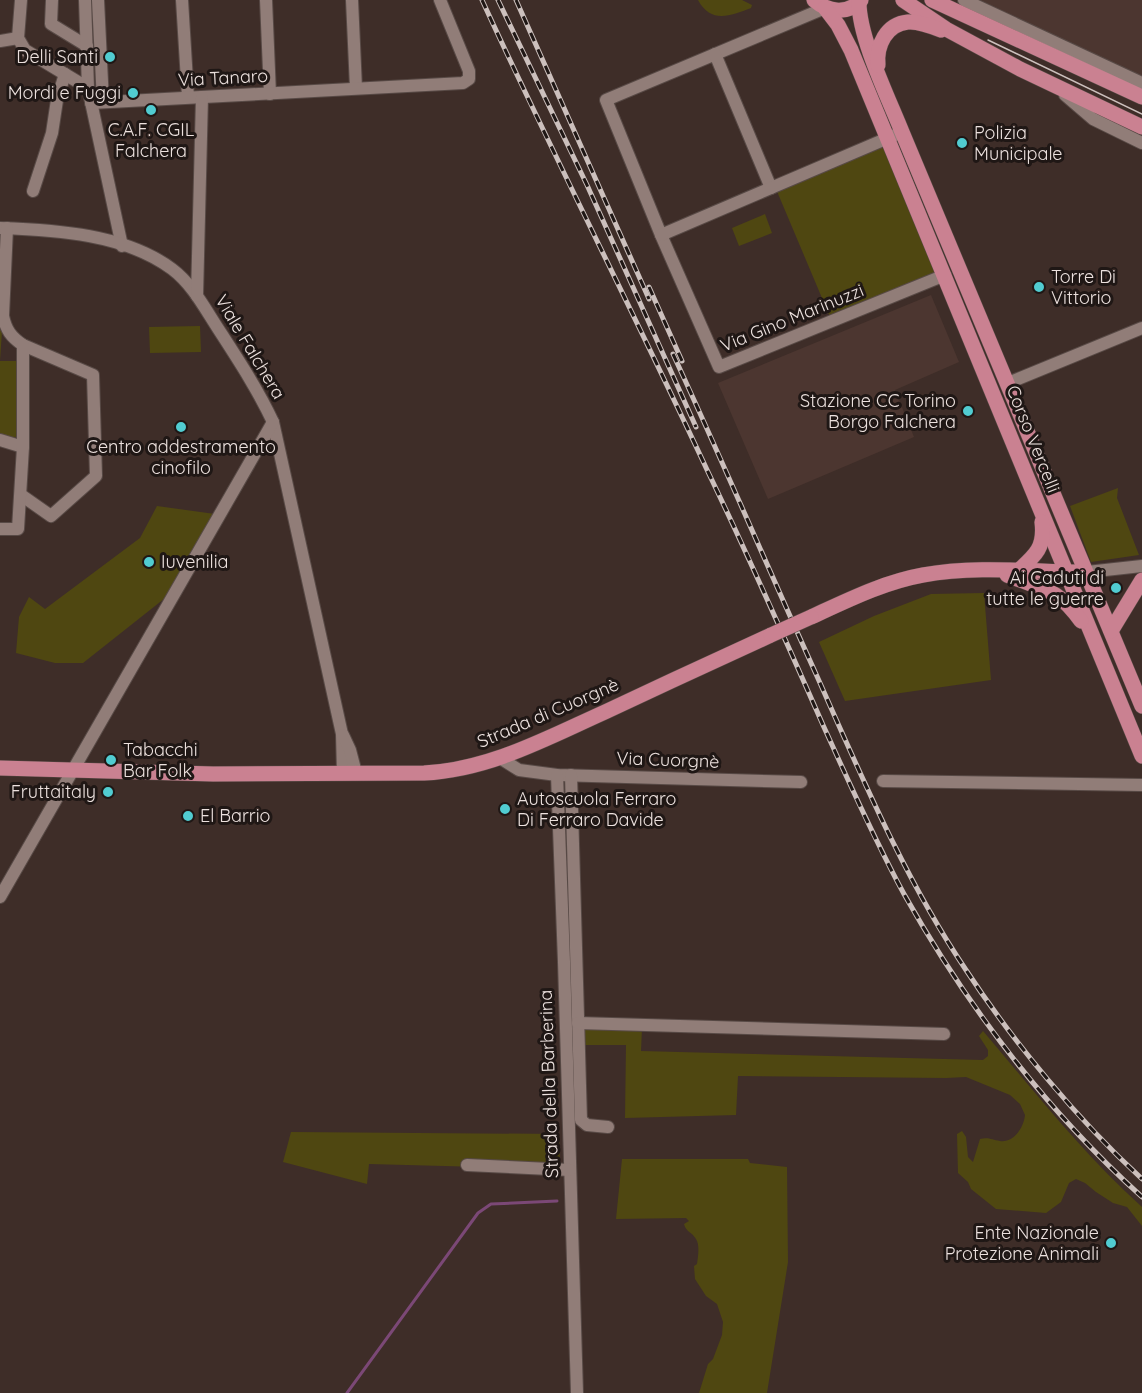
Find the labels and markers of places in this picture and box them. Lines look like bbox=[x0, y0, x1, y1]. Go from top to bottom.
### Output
place label: Delli Santi bbox=[16, 45, 98, 68]
marker: Delli Santi bbox=[103, 50, 117, 64]
place label: Mordi e Fuggi bbox=[8, 81, 121, 104]
marker: Mordi e Fuggi bbox=[126, 86, 140, 100]
marker: C.A.F. CGIL Falchera bbox=[144, 103, 158, 117]
place label: C.A.F. CGIL Falchera bbox=[108, 118, 195, 162]
place label: Polizia Municipale bbox=[974, 121, 1063, 165]
marker: Polizia Municipale bbox=[955, 136, 969, 150]
place label: Torre Di Vittorio bbox=[1051, 265, 1116, 309]
marker: Torre Di Vittorio bbox=[1032, 280, 1046, 294]
place label: Stazione CC Torino Borgo Falchera bbox=[800, 389, 956, 433]
marker: Stazione CC Torino Borgo Falchera bbox=[961, 404, 975, 418]
marker: Centro addestramento cinofilo bbox=[174, 420, 188, 434]
place label: Centro addestramento cinofilo bbox=[86, 435, 276, 479]
place label: Iuvenilia bbox=[161, 550, 229, 573]
marker: Iuvenilia bbox=[142, 555, 156, 569]
place label: Ai Caduti di tutte le guerre bbox=[986, 566, 1104, 610]
marker: Ai Caduti di tutte le guerre bbox=[1109, 581, 1123, 595]
place label: Tabacchi Bar Folk bbox=[123, 738, 198, 782]
marker: Tabacchi Bar Folk bbox=[104, 753, 118, 767]
place label: Fruttaitaly bbox=[11, 780, 96, 803]
marker: Fruttaitaly bbox=[101, 785, 115, 799]
place label: Autoscuola Ferraro Di Ferraro Davide bbox=[517, 787, 676, 831]
marker: Autoscuola Ferraro Di Ferraro Davide bbox=[498, 802, 512, 816]
place label: El Barrio bbox=[200, 804, 271, 827]
marker: El Barrio bbox=[181, 809, 195, 823]
place label: Ente Nazionale Protezione Animali bbox=[945, 1221, 1099, 1265]
marker: Ente Nazionale Protezione Animali bbox=[1104, 1236, 1118, 1250]

